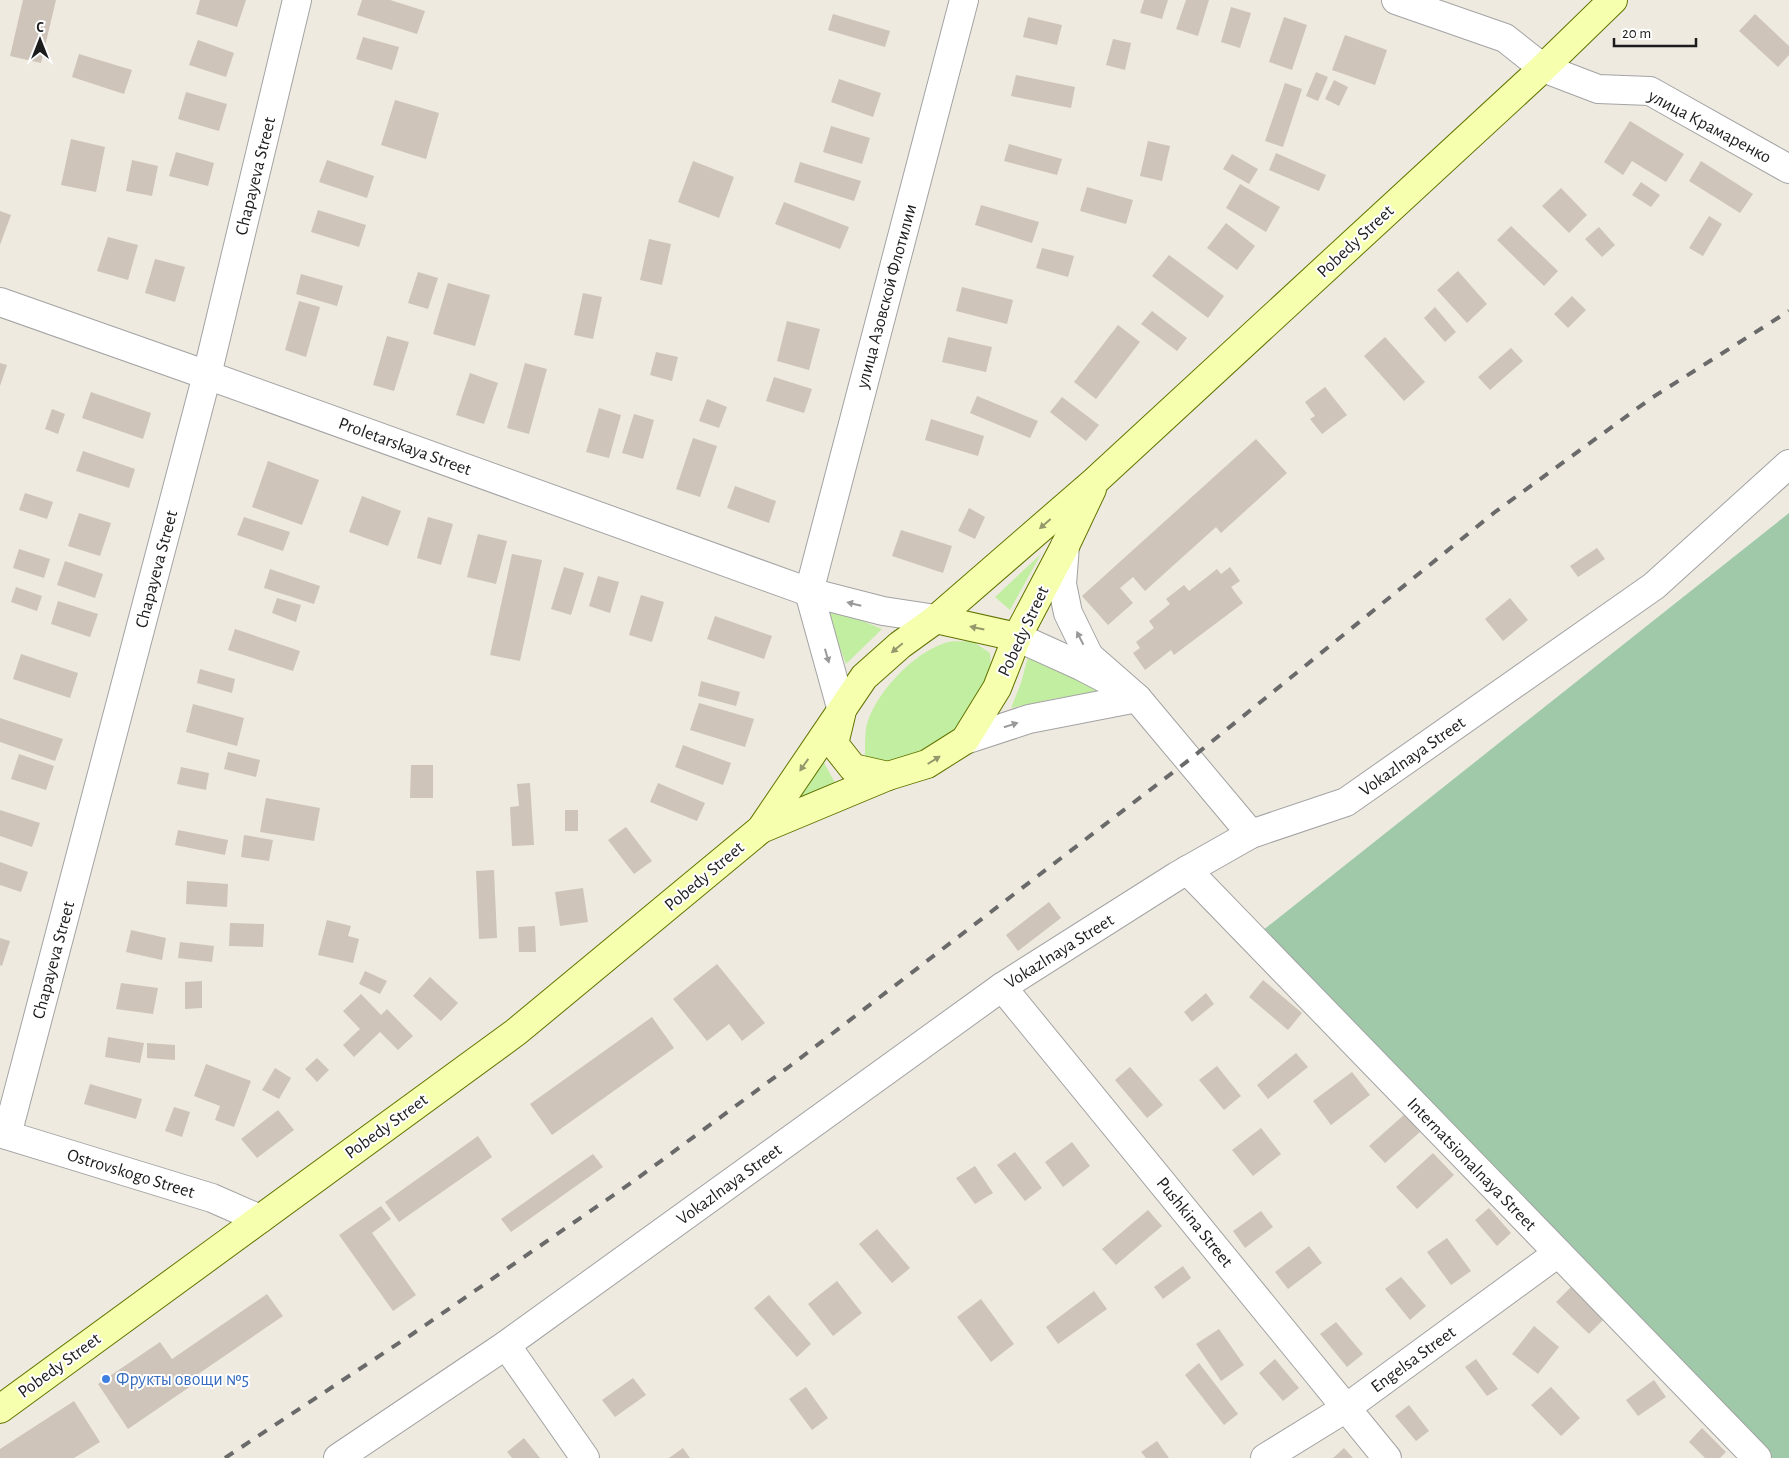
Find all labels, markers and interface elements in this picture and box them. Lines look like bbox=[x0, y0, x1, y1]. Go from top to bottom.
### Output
north arrow bbox=[15, 15, 65, 65]
scale bar bbox=[1614, 15, 1696, 47]
text: С bbox=[36, 21, 44, 35]
text: 20 m bbox=[1622, 26, 1651, 41]
street label: улица Крамаренко bbox=[1644, 87, 1774, 167]
street label: Chapayeva Street bbox=[233, 115, 279, 237]
street label: улица Азовской Флотилии bbox=[853, 202, 920, 391]
street label: Pobedy Street bbox=[1314, 202, 1398, 282]
street label: Proletarskaya Street bbox=[336, 415, 474, 479]
street label: Chapayeva Street bbox=[133, 508, 181, 630]
one-way arrow bbox=[1039, 519, 1052, 530]
street label: Pobedy Street bbox=[995, 583, 1053, 679]
one-way arrow bbox=[847, 600, 862, 608]
one-way arrow bbox=[969, 624, 984, 632]
one-way arrow bbox=[1076, 631, 1084, 645]
one-way arrow bbox=[891, 642, 904, 653]
one-way arrow bbox=[823, 649, 831, 664]
street label: Vokazlnaya Street bbox=[1356, 714, 1469, 800]
one-way arrow bbox=[1004, 721, 1019, 729]
one-way arrow bbox=[927, 755, 940, 764]
one-way arrow bbox=[799, 759, 809, 772]
street label: Pobedy Street bbox=[662, 838, 748, 915]
street label: Chapayeva Street bbox=[30, 899, 78, 1021]
street label: Vokazlnaya Street bbox=[1002, 911, 1117, 993]
street label: Pobedy Street bbox=[342, 1091, 431, 1163]
street label: Internatsionalnaya Street bbox=[1403, 1095, 1539, 1235]
street label: Vokazlnaya Street bbox=[674, 1141, 786, 1229]
street label: Ostrovskogo Street bbox=[65, 1146, 197, 1202]
street label: Pushkina Street bbox=[1153, 1174, 1236, 1271]
street label: Engelsa Street bbox=[1368, 1323, 1459, 1396]
street label: Pobedy Street bbox=[15, 1330, 104, 1402]
place label: Фрукты овощи №5 bbox=[116, 1371, 249, 1389]
marker: Фрукты овощи №5 bbox=[100, 1373, 112, 1385]

